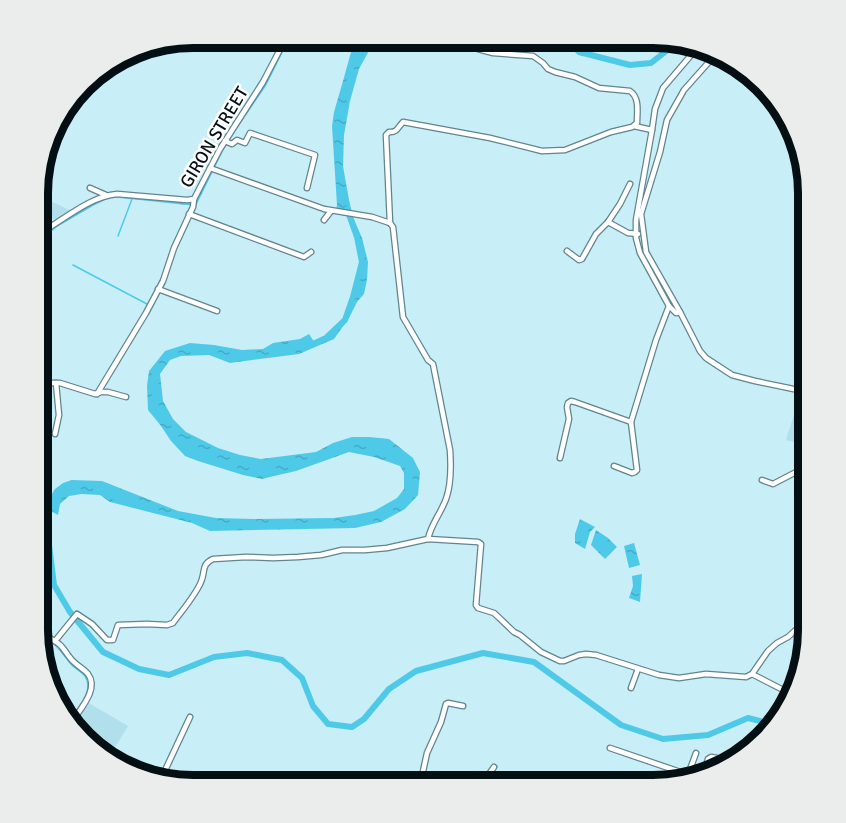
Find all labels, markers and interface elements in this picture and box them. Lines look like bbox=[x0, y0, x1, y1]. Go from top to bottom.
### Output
street label: GIRON STREET bbox=[175, 82, 253, 191]

